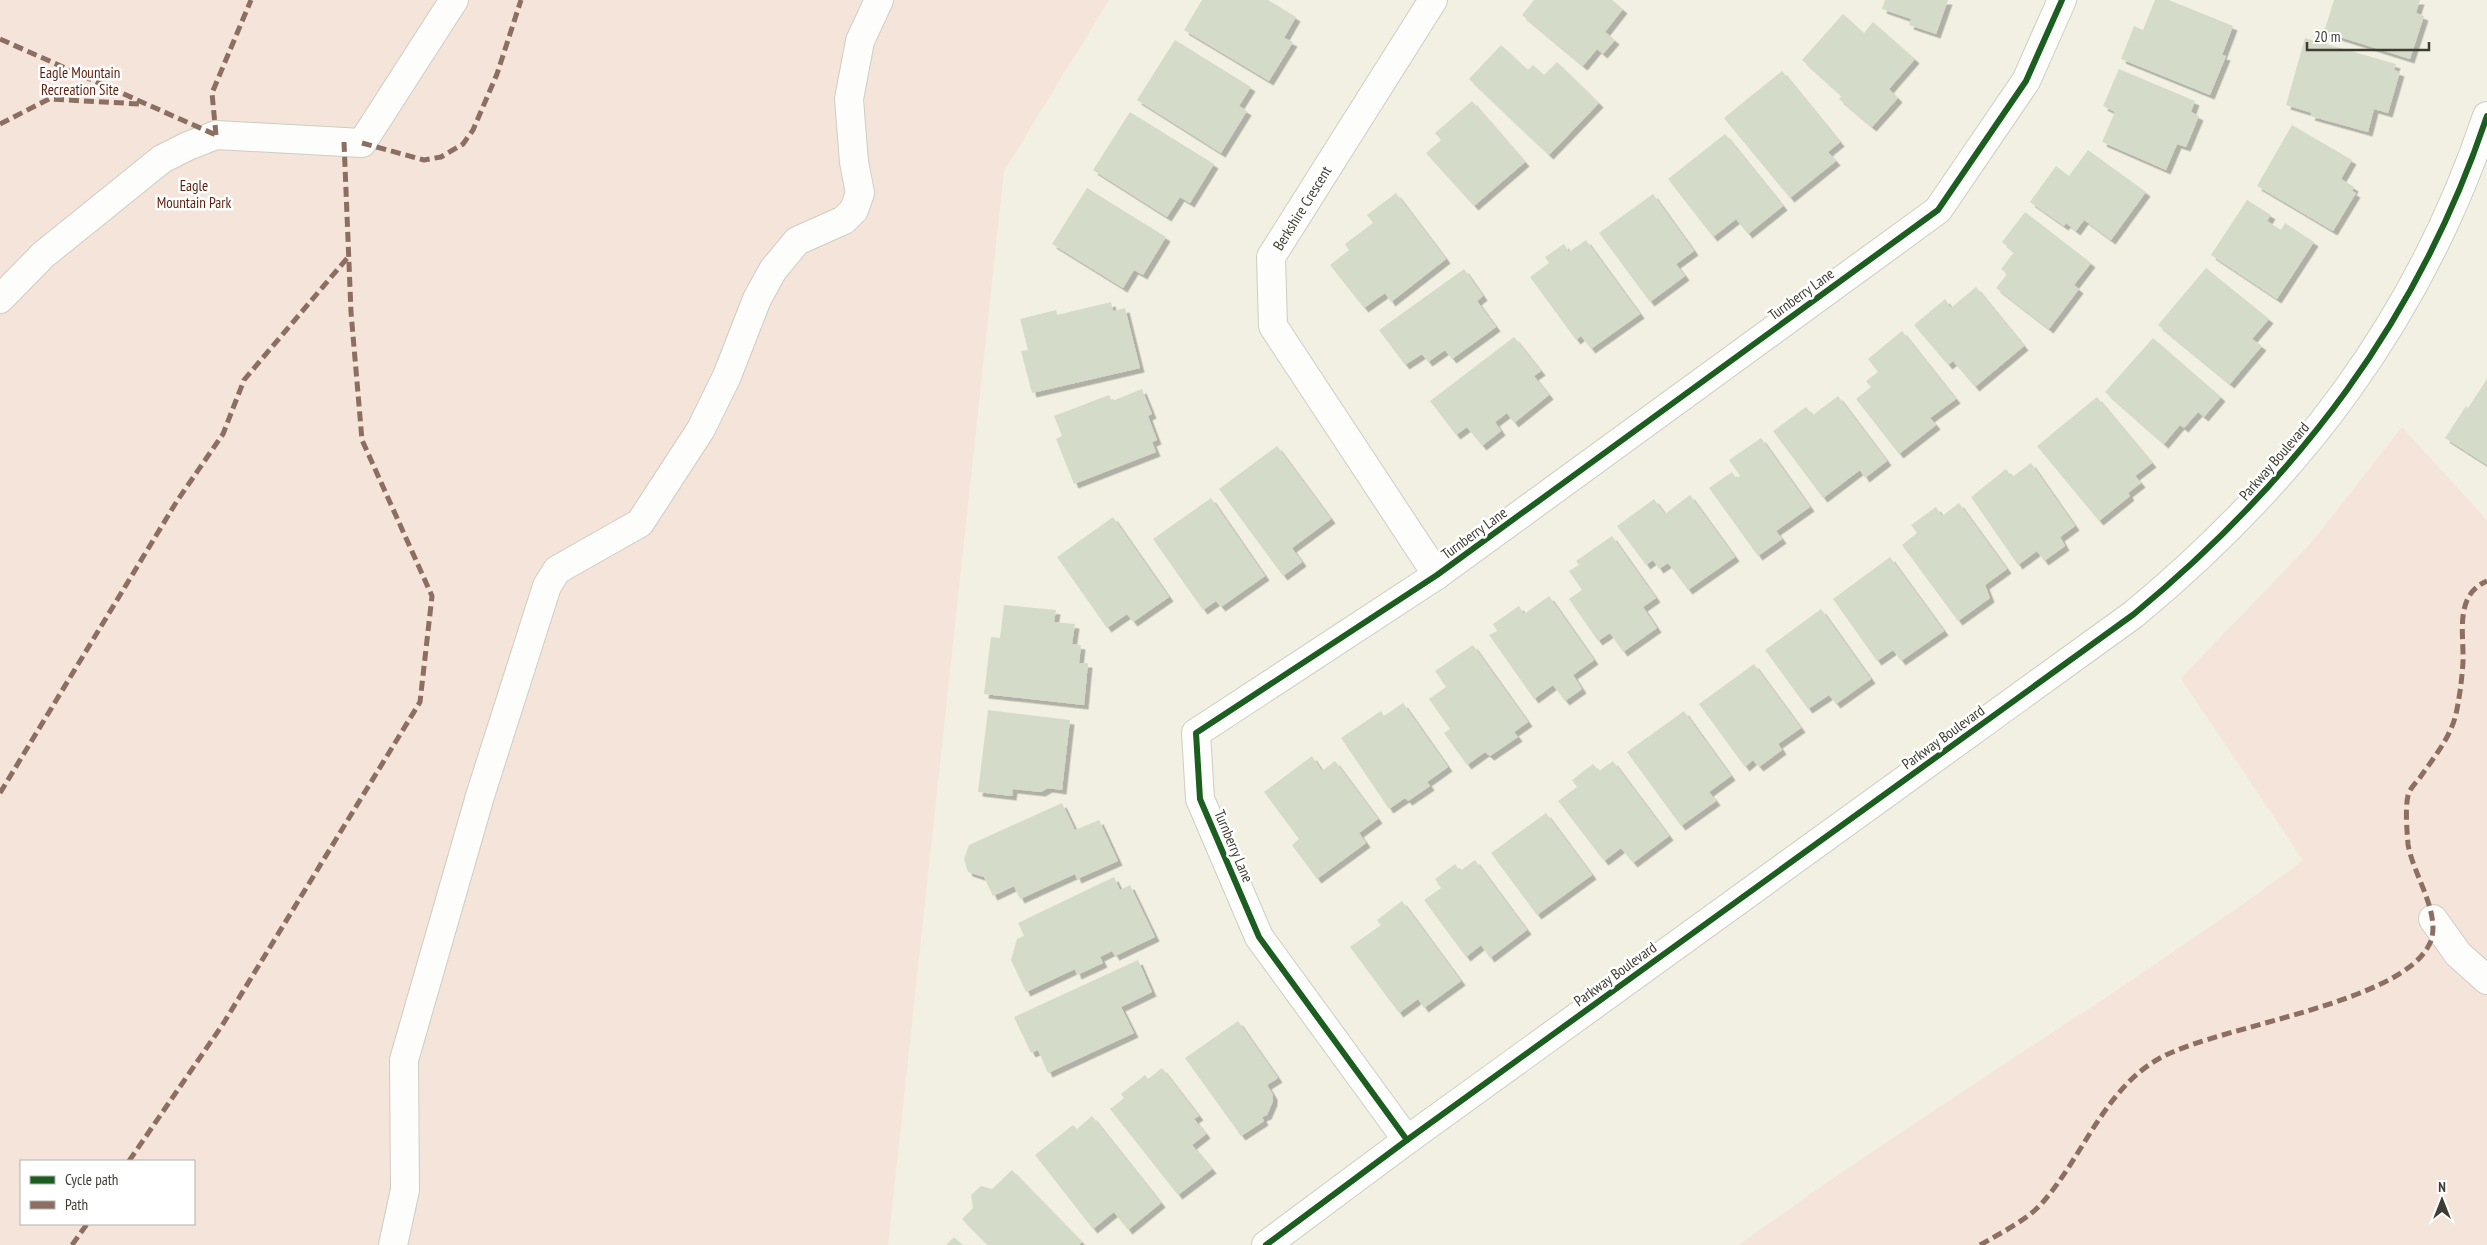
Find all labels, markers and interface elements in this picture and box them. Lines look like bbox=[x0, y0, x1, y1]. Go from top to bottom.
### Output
scale bar bbox=[2307, 20, 2430, 52]
text: 20 m bbox=[2314, 27, 2340, 46]
park label: Eagle Mountain Recreation Site bbox=[40, 63, 120, 99]
street label: Berkshire Crescent bbox=[1269, 162, 1335, 254]
park label: Eagle Mountain Park bbox=[157, 176, 231, 212]
street label: Turnberry Lane bbox=[1764, 264, 1838, 324]
street label: Parkway Boulevard bbox=[2235, 418, 2313, 504]
street label: Turnberry Lane bbox=[1437, 503, 1511, 563]
street label: Parkway Boulevard bbox=[1898, 701, 1988, 773]
street label: Turnberry Lane bbox=[1210, 807, 1258, 885]
street label: Parkway Boulevard bbox=[1570, 938, 1660, 1010]
legend bbox=[20, 1160, 195, 1225]
text: Cycle path bbox=[65, 1170, 118, 1189]
north arrow bbox=[2417, 1175, 2467, 1225]
text: N bbox=[2438, 1178, 2446, 1196]
text: Path bbox=[65, 1195, 88, 1214]

